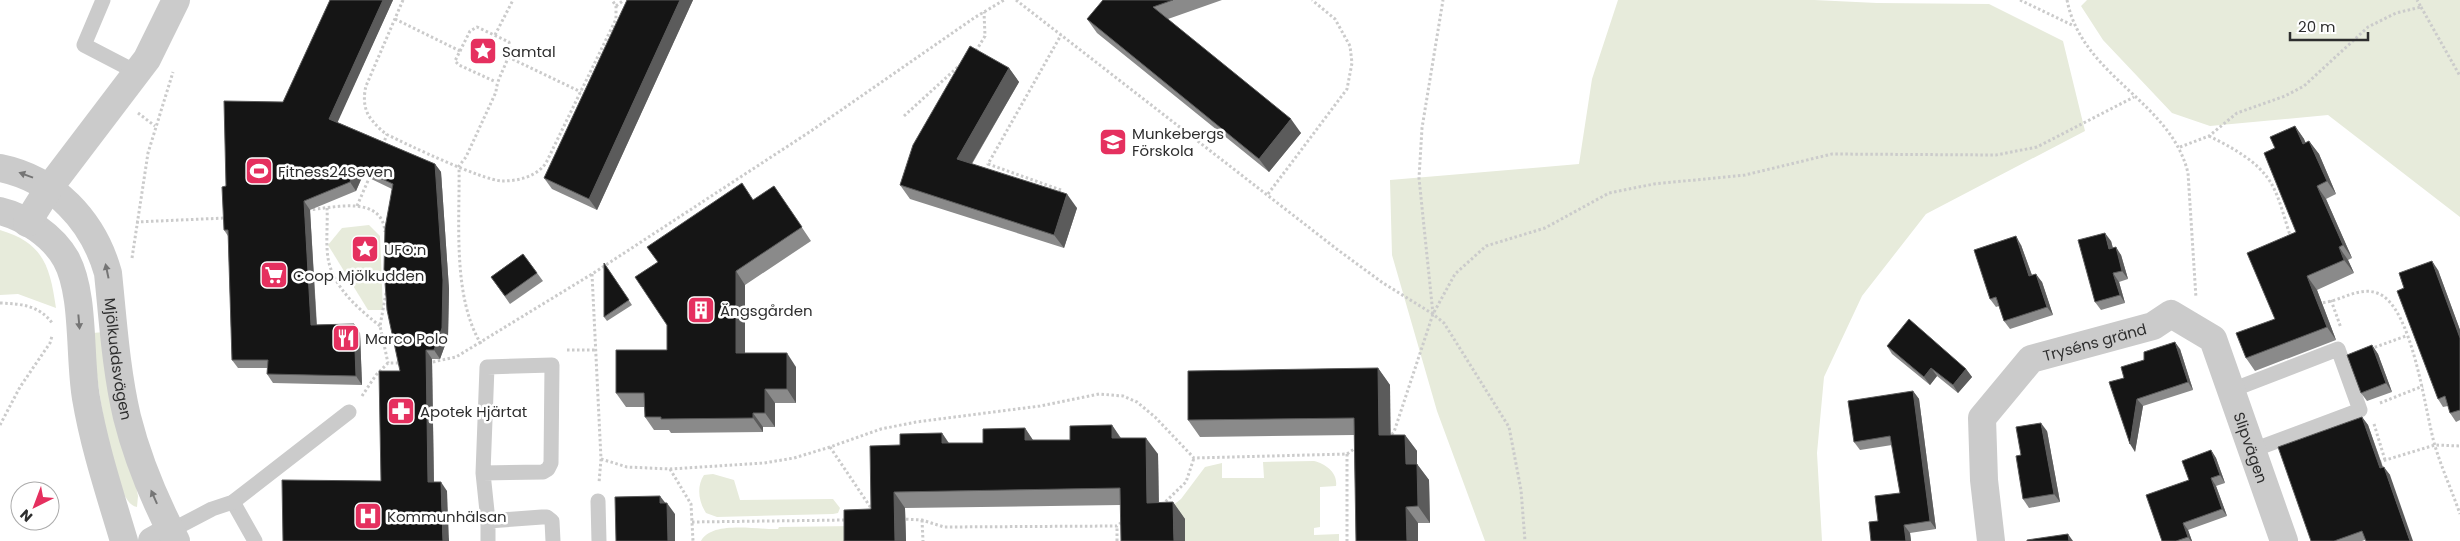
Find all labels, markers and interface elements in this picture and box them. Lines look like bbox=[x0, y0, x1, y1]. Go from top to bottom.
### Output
scale bar bbox=[2290, 10, 2368, 42]
text: 20 m bbox=[2298, 16, 2336, 37]
place icon: Samtal bbox=[468, 36, 498, 66]
place label: Samtal bbox=[502, 41, 556, 62]
place label: Munkebergs Förskola bbox=[1132, 123, 1224, 161]
school or university icon: Munkebergs Förskola bbox=[1098, 127, 1128, 157]
sports icon: Fitness24Seven bbox=[244, 156, 274, 186]
place label: Fitness24Seven bbox=[278, 161, 393, 182]
one-way arrow bbox=[18, 171, 33, 178]
place icon: UFO:n bbox=[350, 234, 380, 264]
place label: UFO:n bbox=[384, 239, 426, 260]
supermarket icon: Coop Mjölkudden bbox=[259, 260, 289, 290]
one-way arrow bbox=[103, 263, 111, 278]
place label: Coop Mjölkudden bbox=[293, 265, 424, 286]
building icon: Ängsgården bbox=[686, 295, 716, 325]
street label: Mjölkuddsvägen bbox=[100, 297, 138, 422]
place label: Ängsgården bbox=[720, 300, 813, 321]
one-way arrow bbox=[75, 315, 83, 331]
street label: Tryséns gränd bbox=[2040, 318, 2149, 366]
restaurant icon: Marco Polo bbox=[331, 323, 361, 353]
place label: Marco Polo bbox=[365, 328, 448, 349]
pharmacy icon: Apotek Hjärtat bbox=[386, 396, 416, 426]
place label: Apotek Hjärtat bbox=[420, 401, 527, 422]
street label: Slipvägen bbox=[2229, 409, 2273, 486]
north arrow bbox=[10, 481, 60, 531]
one-way arrow bbox=[150, 490, 158, 504]
hospital icon: Kommunhälsan bbox=[353, 501, 383, 531]
text: N bbox=[16, 505, 37, 527]
place label: Kommunhälsan bbox=[387, 506, 507, 527]

